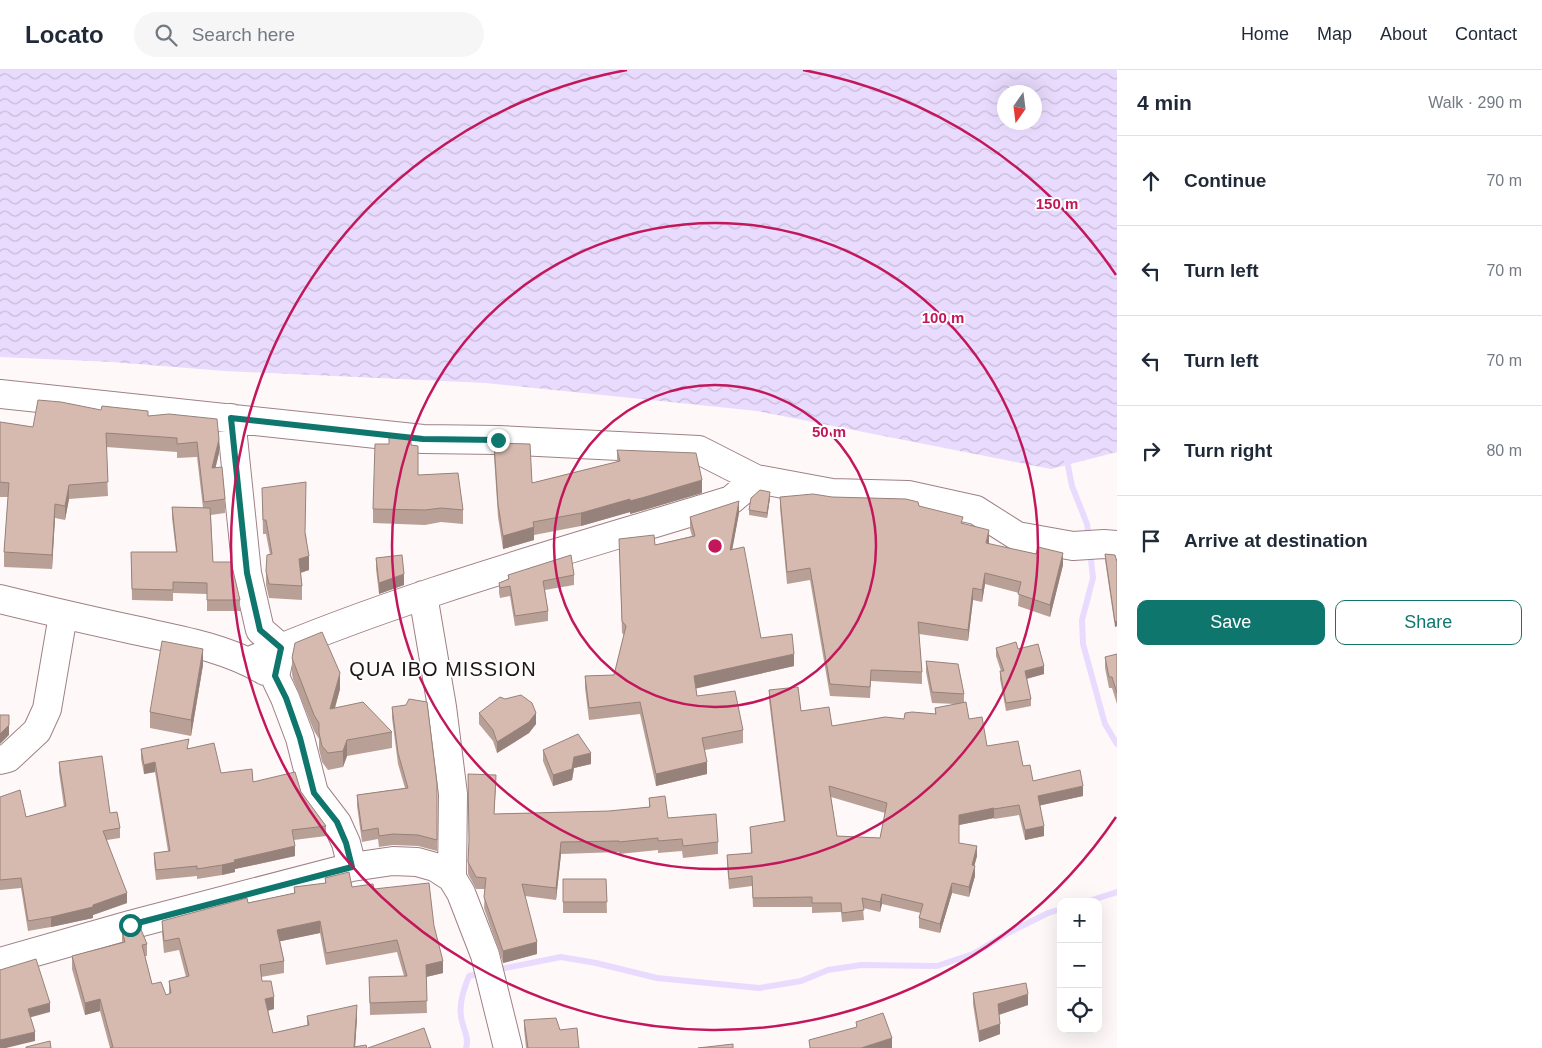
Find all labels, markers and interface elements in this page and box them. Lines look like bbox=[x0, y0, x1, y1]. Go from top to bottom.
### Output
search box bbox=[134, 12, 484, 57]
text: Locato bbox=[25, 21, 104, 48]
icon: search bbox=[152, 21, 180, 49]
text: Search here bbox=[192, 24, 295, 45]
text: Home bbox=[1241, 24, 1289, 44]
text: Map bbox=[1317, 24, 1352, 44]
text: About bbox=[1380, 24, 1427, 44]
text: Contact bbox=[1455, 24, 1517, 44]
north arrow bbox=[997, 85, 1042, 130]
text: 4 min bbox=[1137, 91, 1192, 114]
text: Walk · 290 m bbox=[1428, 94, 1522, 111]
icon: ahead bbox=[1137, 167, 1165, 195]
text: Continue bbox=[1184, 170, 1266, 191]
text: 70 m bbox=[1486, 172, 1522, 189]
text: 150 m bbox=[1036, 195, 1078, 212]
icon: left bbox=[1137, 257, 1165, 285]
text: Turn left bbox=[1184, 260, 1259, 281]
text: 70 m bbox=[1486, 262, 1522, 279]
text: 100 m bbox=[922, 309, 964, 326]
icon: left bbox=[1137, 347, 1165, 375]
text: Turn left bbox=[1184, 350, 1259, 371]
text: 70 m bbox=[1486, 352, 1522, 369]
text: 50 m bbox=[812, 423, 846, 440]
route end bbox=[487, 429, 510, 452]
icon: right bbox=[1137, 437, 1165, 465]
text: Turn right bbox=[1184, 440, 1272, 461]
text: 80 m bbox=[1486, 442, 1522, 459]
icon: arrive bbox=[1137, 527, 1165, 555]
text: Arrive at destination bbox=[1184, 530, 1368, 551]
centre of rings bbox=[706, 537, 724, 555]
button: Save bbox=[1137, 600, 1325, 645]
button: Share bbox=[1335, 600, 1522, 645]
district label: QUA IBO MISSION bbox=[349, 658, 537, 680]
map controls bbox=[1057, 898, 1102, 1033]
button: + bbox=[1057, 898, 1102, 943]
route start bbox=[119, 914, 142, 937]
button: − bbox=[1057, 943, 1102, 988]
button: locate bbox=[1057, 988, 1102, 1033]

